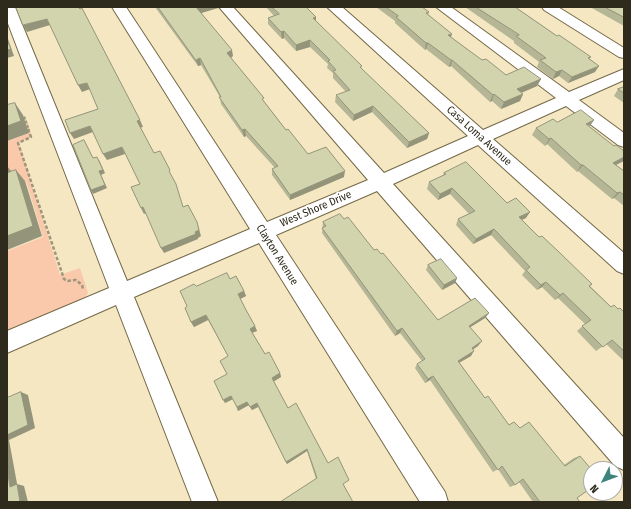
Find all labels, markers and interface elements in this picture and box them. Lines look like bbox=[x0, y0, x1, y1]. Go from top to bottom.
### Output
street label: Casa Loma Avenue bbox=[444, 103, 514, 169]
street label: West Shore Drive bbox=[278, 188, 354, 230]
street label: Clayton Avenue bbox=[253, 222, 301, 288]
north arrow bbox=[583, 461, 623, 501]
text: N bbox=[587, 482, 601, 495]

